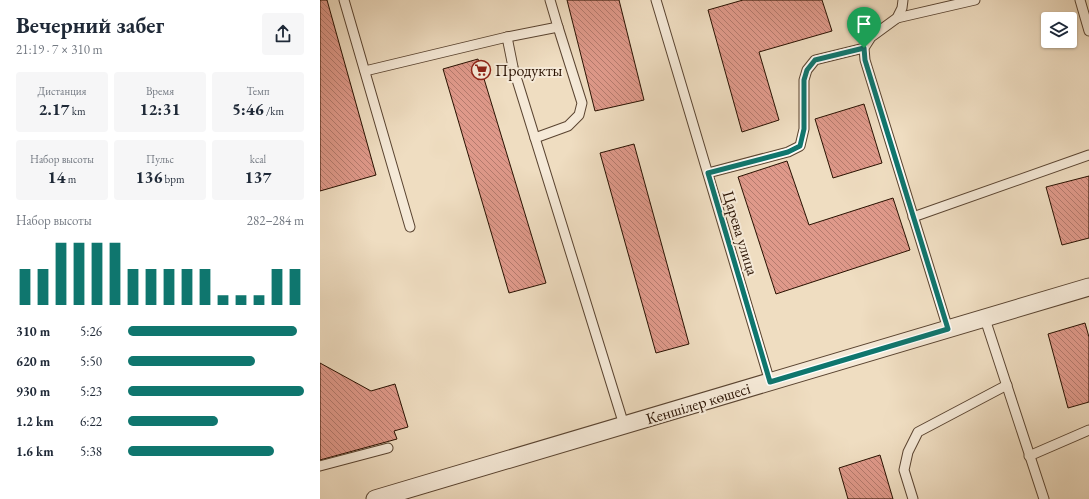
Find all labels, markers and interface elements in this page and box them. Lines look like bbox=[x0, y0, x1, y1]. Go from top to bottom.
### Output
pin bbox=[847, 7.0, 881, 48]
text: Вечерний забег bbox=[16, 11, 164, 40]
map controls bbox=[1041, 12, 1077, 48]
button: layers bbox=[1041, 12, 1077, 48]
button: share bbox=[262, 13, 304, 55]
icon: arrive bbox=[853, 13, 875, 35]
text: 21:19 · 7 × 310 m bbox=[16, 41, 103, 58]
supermarket icon: Продукты bbox=[470, 59, 492, 81]
place label: Продукты bbox=[495, 60, 563, 81]
text: Дистанция bbox=[37, 84, 87, 98]
text: Время bbox=[146, 84, 174, 98]
text: Темп bbox=[247, 84, 269, 98]
text: 2.17 bbox=[38, 98, 70, 120]
text: 12:31 bbox=[140, 98, 180, 120]
text: 5:46 bbox=[232, 98, 264, 120]
text: km bbox=[70, 104, 86, 118]
text: /km bbox=[264, 104, 284, 118]
text: Набор высоты bbox=[30, 152, 94, 166]
text: Пульс bbox=[146, 152, 174, 166]
text: kcal bbox=[250, 152, 266, 166]
text: 14 bbox=[48, 166, 66, 188]
text: 136 bbox=[135, 166, 162, 188]
text: 137 bbox=[245, 166, 271, 188]
text: m bbox=[66, 172, 76, 186]
text: bpm bbox=[162, 172, 185, 186]
street label: Царева улица bbox=[718, 188, 763, 278]
text: Набор высоты bbox=[16, 212, 92, 229]
text: 282–284 m bbox=[247, 212, 304, 229]
text: 310 m bbox=[16, 323, 50, 340]
text: 5:26 bbox=[80, 323, 102, 340]
text: 620 m bbox=[16, 353, 50, 370]
text: 5:50 bbox=[80, 353, 102, 370]
street label: Кеншілер көшесі bbox=[643, 378, 753, 429]
text: 930 m bbox=[16, 383, 50, 400]
text: 5:23 bbox=[80, 383, 102, 400]
text: 1.2 km bbox=[16, 413, 54, 430]
text: 6:22 bbox=[80, 413, 102, 430]
text: 1.6 km bbox=[16, 443, 54, 460]
text: 5:38 bbox=[80, 443, 102, 460]

